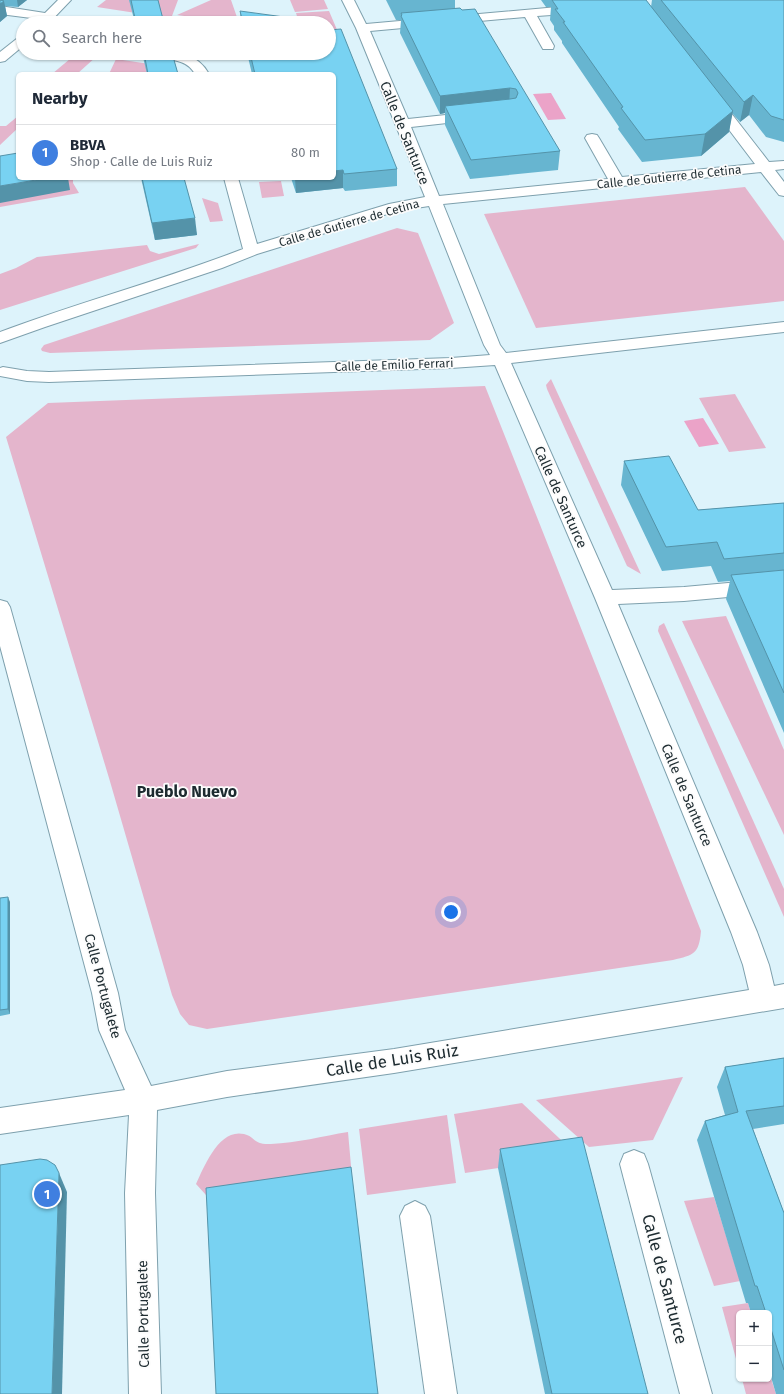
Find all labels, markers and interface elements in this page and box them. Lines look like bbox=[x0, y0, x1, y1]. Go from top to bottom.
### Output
search box bbox=[16, 16, 336, 60]
icon: search bbox=[30, 27, 52, 49]
text: Search here bbox=[62, 29, 142, 47]
street label: Calle de Santurce bbox=[376, 79, 433, 187]
text: Nearby bbox=[32, 88, 87, 109]
text: BBVA bbox=[70, 136, 105, 154]
text: 1 bbox=[42, 145, 48, 160]
text: 80 m bbox=[291, 145, 320, 160]
text: Shop · Calle de Luis Ruiz bbox=[70, 154, 212, 169]
street label: Calle de Gutierre de Cetina bbox=[596, 162, 742, 192]
street label: Calle de Gutierre de Cetina bbox=[277, 196, 421, 250]
street label: Calle de Emilio Ferrari bbox=[334, 356, 454, 374]
street label: Calle de Santurce bbox=[530, 443, 591, 551]
street label: Calle de Santurce bbox=[657, 741, 716, 849]
district label: Pueblo Nuevo bbox=[137, 782, 237, 801]
your location bbox=[441, 902, 461, 922]
street label: Calle Portugalete bbox=[80, 932, 125, 1040]
street label: Calle de Luis Ruiz bbox=[324, 1040, 460, 1081]
pin: 1 bbox=[34, 1179, 60, 1209]
street label: Calle de Santurce bbox=[637, 1212, 692, 1346]
street label: Calle Portugalete bbox=[134, 1260, 153, 1368]
map controls bbox=[736, 1310, 772, 1382]
button: + bbox=[736, 1310, 772, 1346]
button: − bbox=[736, 1346, 772, 1382]

